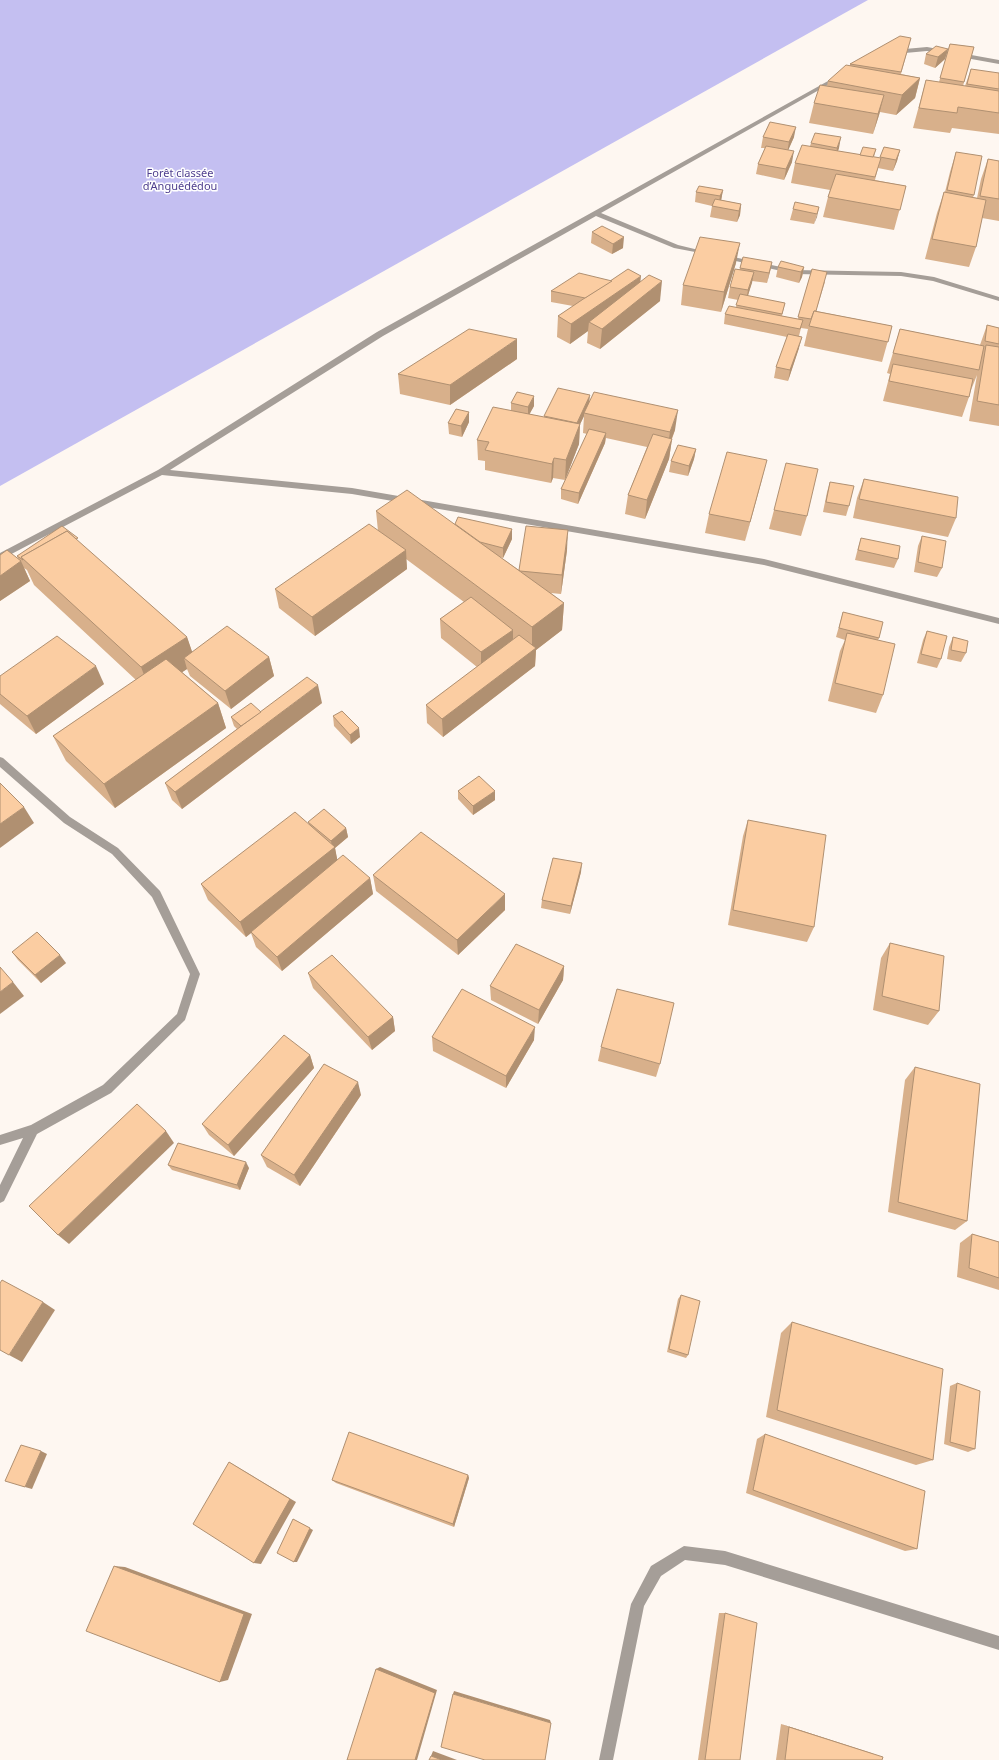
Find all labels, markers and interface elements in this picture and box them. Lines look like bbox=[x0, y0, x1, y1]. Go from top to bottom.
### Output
park label: Forêt classée d’Anguédédou bbox=[143, 165, 217, 193]

